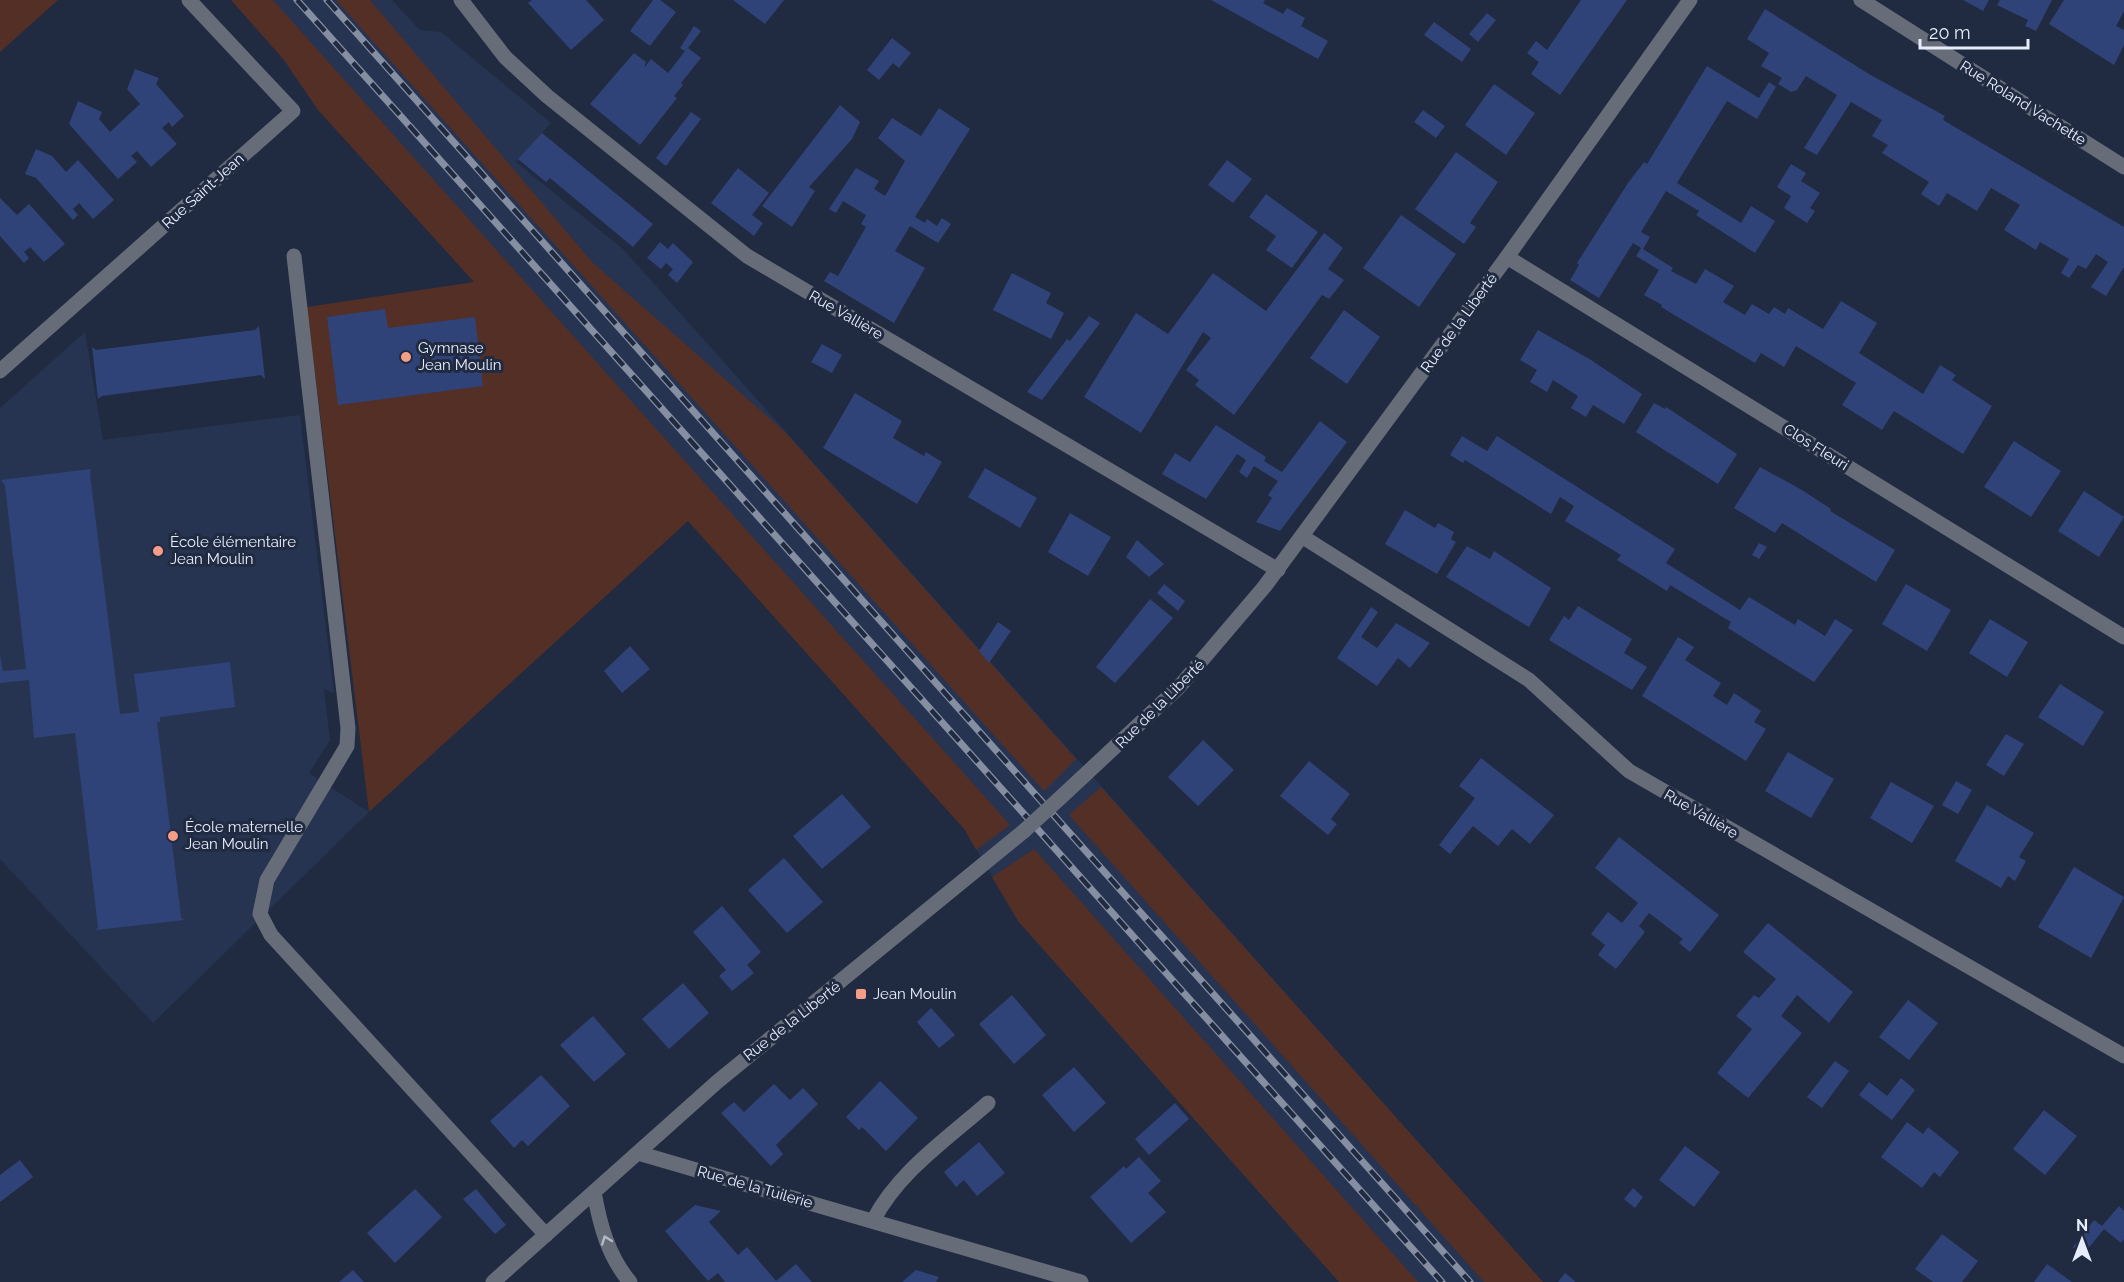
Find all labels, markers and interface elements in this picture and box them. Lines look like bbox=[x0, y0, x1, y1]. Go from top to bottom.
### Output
scale bar bbox=[1920, 12, 2028, 50]
text: 20 m bbox=[1929, 22, 1971, 43]
street label: Rue Roland Vachette bbox=[1957, 57, 2090, 149]
street label: Rue Saint-Jean bbox=[158, 150, 248, 232]
street label: Rue de la Liberté bbox=[1417, 270, 1501, 376]
street label: Rue Vallière bbox=[806, 287, 886, 343]
place label: Gymnase Jean Moulin bbox=[418, 339, 502, 374]
marker: Gymnase Jean Moulin bbox=[399, 350, 413, 364]
street label: Clos Fleuri bbox=[1780, 420, 1852, 474]
place label: École élémentaire Jean Moulin bbox=[170, 533, 296, 568]
marker: École élémentaire Jean Moulin bbox=[151, 544, 165, 558]
street label: Rue de la Liberté bbox=[1112, 656, 1208, 752]
street label: Rue Vallière bbox=[1661, 786, 1741, 842]
place label: École maternelle Jean Moulin bbox=[185, 818, 303, 853]
marker: École maternelle Jean Moulin bbox=[166, 829, 180, 843]
street label: Rue de la Liberté bbox=[740, 977, 844, 1065]
place label: Jean Moulin bbox=[873, 985, 957, 1003]
marker: Jean Moulin bbox=[854, 987, 868, 1001]
street label: Rue de la Tuilerie bbox=[695, 1162, 815, 1212]
north arrow bbox=[2052, 1210, 2112, 1270]
text: N bbox=[2076, 1216, 2088, 1235]
one-way arrow bbox=[601, 1235, 613, 1246]

